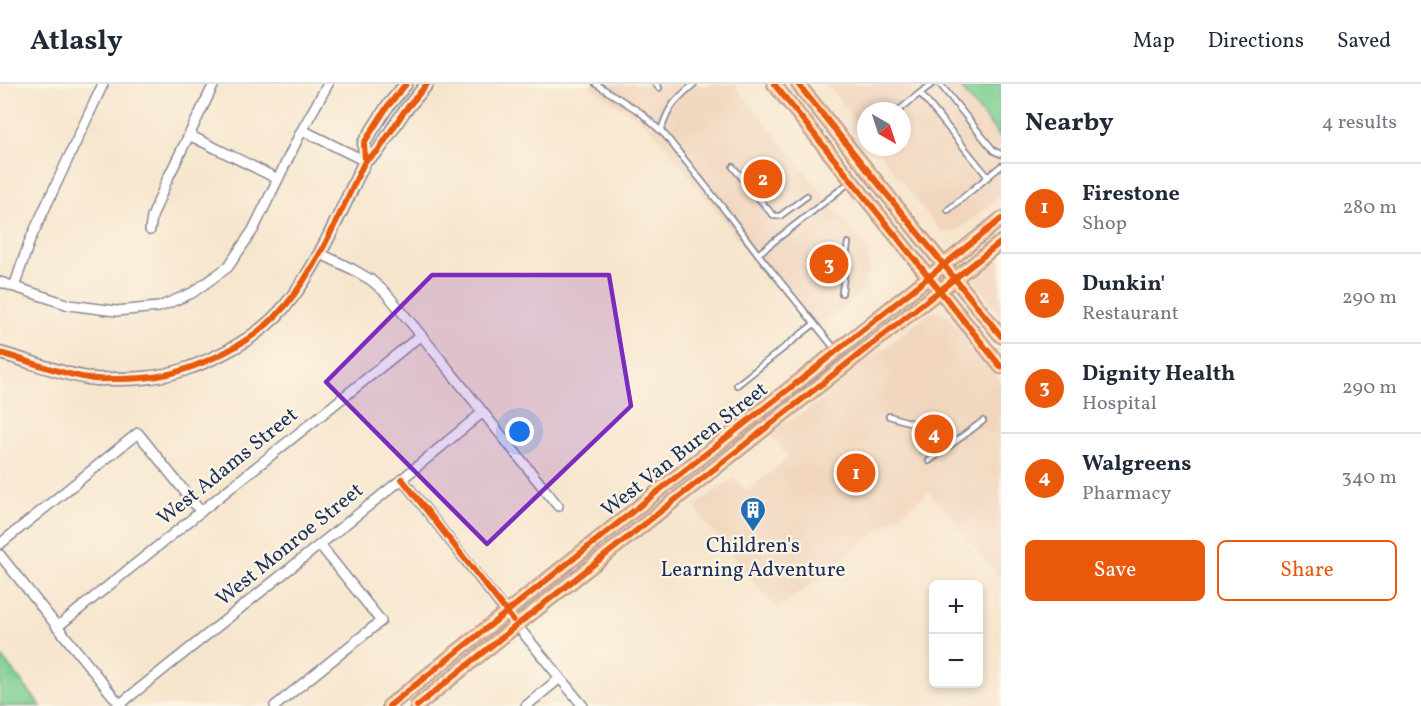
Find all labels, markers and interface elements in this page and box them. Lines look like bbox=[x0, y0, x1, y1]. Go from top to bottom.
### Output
text: Atlasly bbox=[30, 22, 123, 61]
text: Map bbox=[1133, 27, 1175, 56]
text: Directions bbox=[1208, 27, 1304, 56]
text: Saved bbox=[1337, 27, 1391, 56]
north arrow bbox=[857, 102, 911, 156]
text: Nearby bbox=[1025, 105, 1114, 141]
text: 4 results bbox=[1322, 109, 1397, 137]
pin: 2 bbox=[744, 156, 783, 202]
text: Firestone bbox=[1082, 179, 1180, 210]
text: 1 bbox=[1040, 194, 1049, 222]
text: 280 m bbox=[1342, 194, 1397, 222]
text: Shop bbox=[1082, 210, 1127, 238]
pin: 3 bbox=[810, 242, 848, 286]
text: Dunkin' bbox=[1082, 269, 1165, 300]
text: 2 bbox=[1039, 284, 1050, 312]
text: 290 m bbox=[1342, 284, 1397, 312]
text: Restaurant bbox=[1082, 300, 1179, 328]
text: Dignity Health bbox=[1082, 359, 1235, 390]
text: 3 bbox=[1039, 374, 1050, 402]
text: 290 m bbox=[1342, 374, 1397, 402]
street label: West Van Buren Street bbox=[596, 376, 774, 524]
text: Hospital bbox=[1082, 390, 1157, 418]
street label: West Adams Street bbox=[151, 401, 305, 533]
pin: 4 bbox=[914, 412, 954, 456]
your location bbox=[505, 417, 534, 446]
text: Walgreens bbox=[1082, 449, 1191, 480]
pin: 1 bbox=[836, 450, 876, 496]
text: 4 bbox=[1038, 464, 1051, 492]
text: 340 m bbox=[1341, 464, 1397, 492]
street label: West Monroe Street bbox=[210, 476, 370, 614]
text: Pharmacy bbox=[1082, 480, 1171, 508]
building icon: Children's Learning Adventure bbox=[738, 495, 768, 533]
place label: Children's Learning Adventure bbox=[661, 532, 845, 585]
button: Save bbox=[1025, 540, 1205, 601]
button: Share bbox=[1217, 540, 1397, 601]
map controls bbox=[929, 580, 983, 688]
button: + bbox=[929, 580, 983, 634]
button: − bbox=[929, 634, 983, 688]

